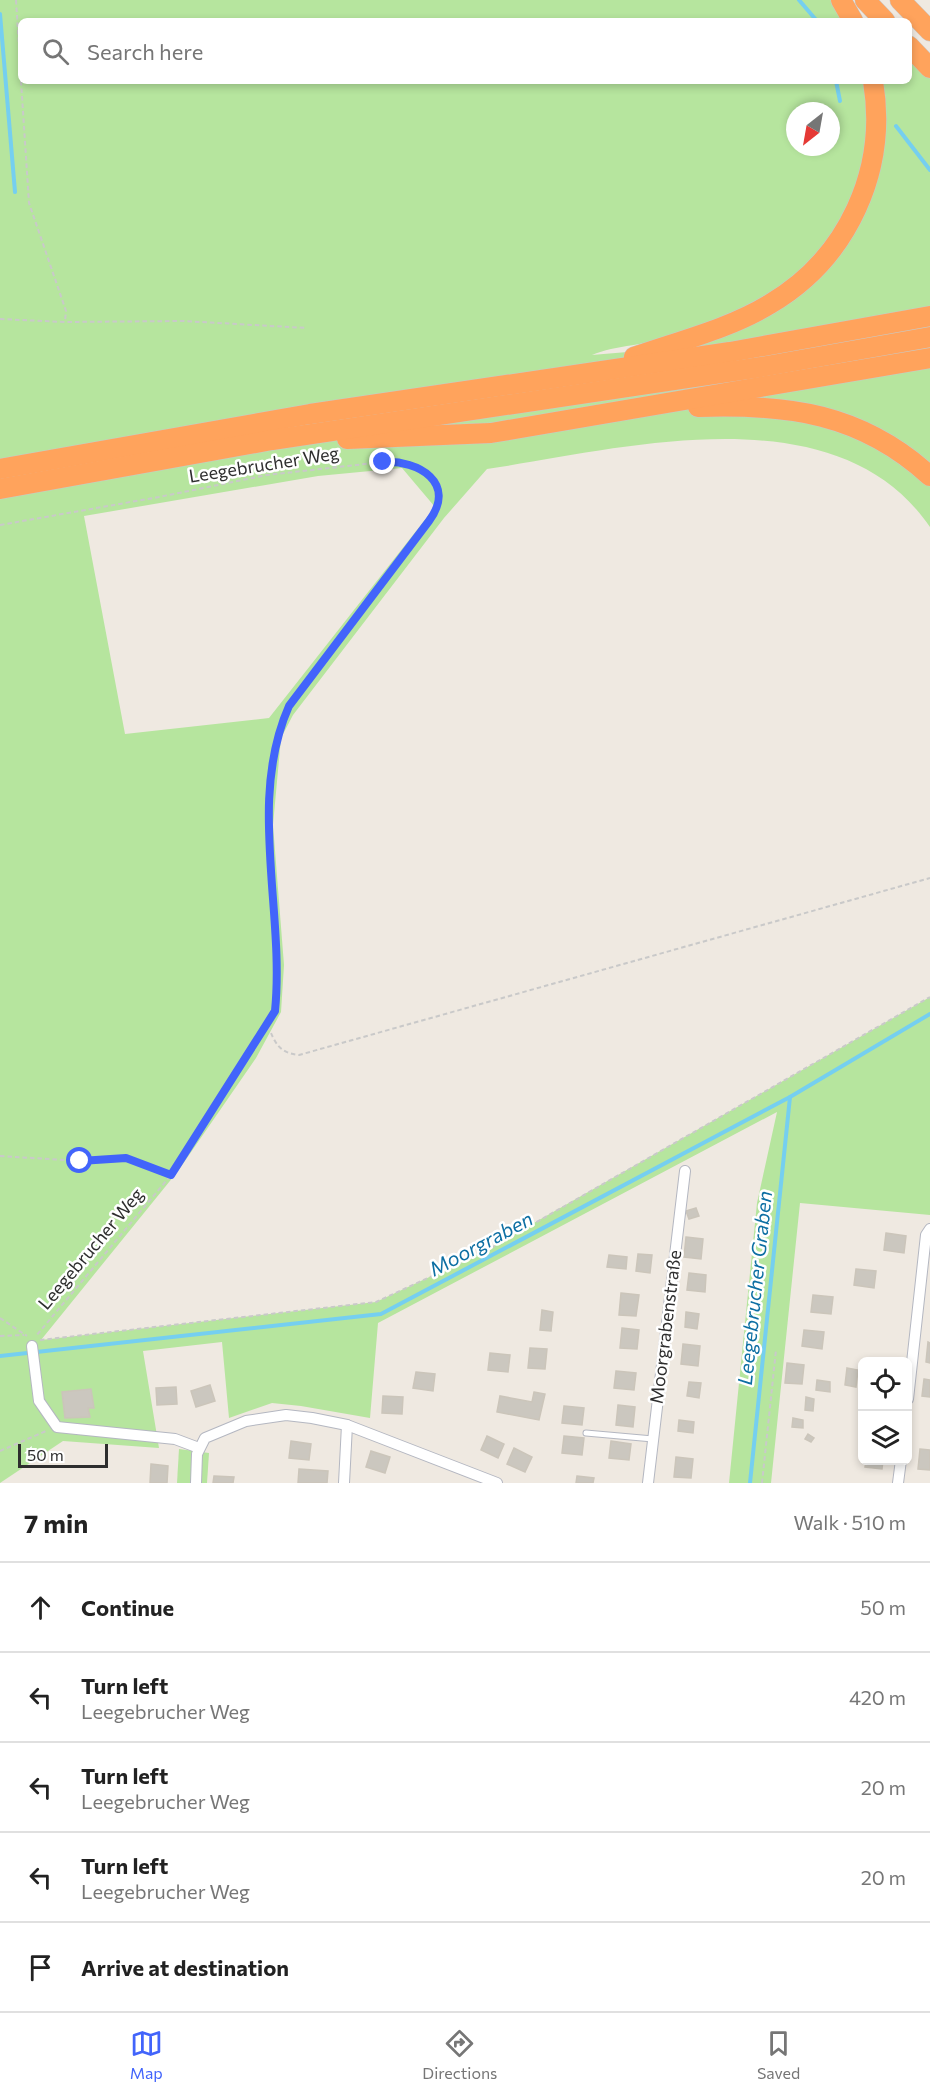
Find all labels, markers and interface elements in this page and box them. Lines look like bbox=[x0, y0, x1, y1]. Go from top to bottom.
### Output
search box bbox=[18, 18, 912, 84]
icon: search bbox=[39, 35, 72, 68]
text: Search here bbox=[87, 38, 203, 65]
north arrow bbox=[786, 102, 840, 156]
street label: Leegebrucher Weg bbox=[187, 441, 341, 487]
route end bbox=[369, 448, 395, 474]
route start bbox=[66, 1147, 92, 1173]
street label: Leegebrucher Weg bbox=[33, 1183, 148, 1314]
water label: Leegebrucher Graben bbox=[732, 1190, 776, 1386]
water label: Moorgraben bbox=[425, 1206, 536, 1280]
street label: Moorgrabenstraße bbox=[645, 1249, 685, 1405]
map controls bbox=[858, 1357, 912, 1465]
button: locate bbox=[858, 1357, 912, 1411]
button: layers bbox=[858, 1411, 912, 1465]
scale bar bbox=[18, 1441, 108, 1468]
text: 50 m bbox=[27, 1445, 64, 1464]
text: 7 min bbox=[24, 1507, 88, 1538]
text: Walk · 510 m bbox=[794, 1510, 906, 1534]
icon: ahead bbox=[24, 1591, 57, 1624]
text: Continue bbox=[81, 1594, 174, 1621]
text: 50 m bbox=[860, 1595, 906, 1619]
text: Turn left bbox=[81, 1672, 168, 1699]
icon: left bbox=[24, 1681, 57, 1714]
text: 420 m bbox=[849, 1685, 906, 1709]
text: Leegebrucher Weg bbox=[81, 1699, 250, 1723]
text: Turn left bbox=[81, 1762, 168, 1789]
icon: left bbox=[24, 1771, 57, 1804]
text: 20 m bbox=[861, 1775, 906, 1799]
text: Leegebrucher Weg bbox=[81, 1789, 250, 1813]
text: Turn left bbox=[81, 1852, 168, 1879]
icon: left bbox=[24, 1861, 57, 1894]
text: 20 m bbox=[861, 1865, 906, 1889]
text: Leegebrucher Weg bbox=[81, 1879, 250, 1903]
icon: arrive bbox=[24, 1951, 57, 1984]
text: Arrive at destination bbox=[81, 1954, 289, 1981]
tab: Map bbox=[130, 2027, 163, 2082]
tab: Directions bbox=[422, 2027, 497, 2082]
tab: Saved bbox=[757, 2027, 800, 2082]

